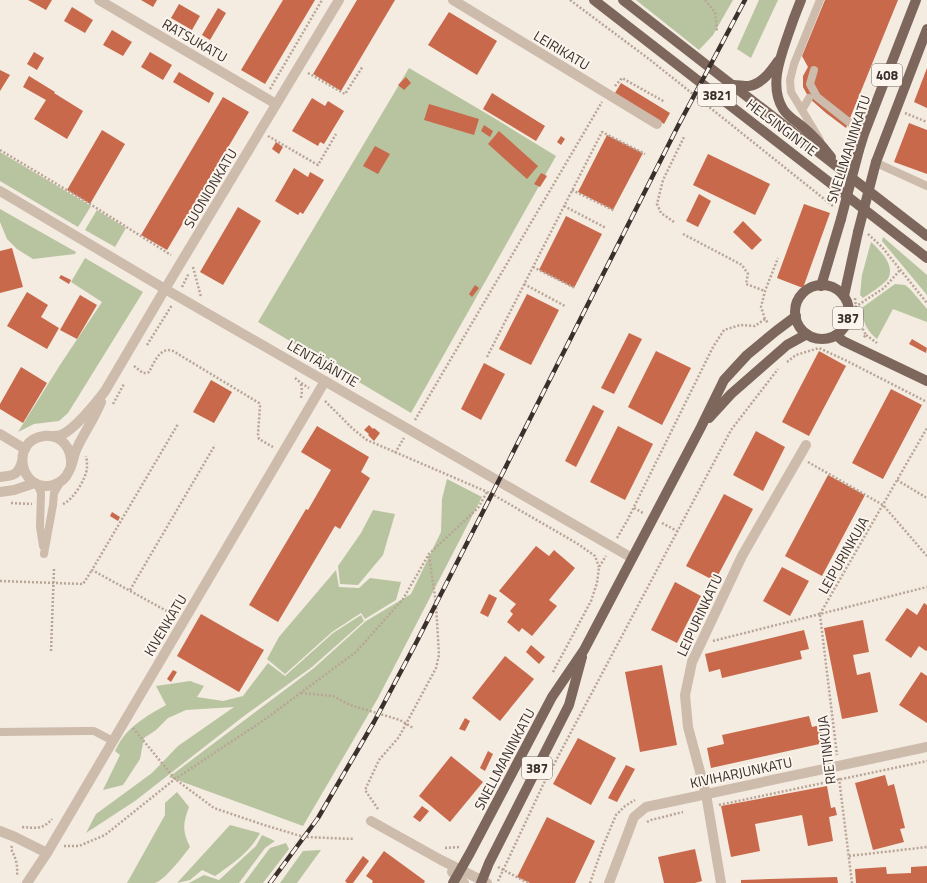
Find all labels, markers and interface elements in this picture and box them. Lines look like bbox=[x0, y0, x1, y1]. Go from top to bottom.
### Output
street label: RATSUKATU bbox=[158, 13, 232, 67]
street label: LEIRIKATU bbox=[530, 25, 594, 75]
road number: 408 bbox=[872, 64, 902, 86]
road number: 3821 bbox=[698, 84, 736, 106]
street label: SNELLMANINKATU bbox=[821, 92, 875, 206]
street label: HELSINGINTIE bbox=[742, 93, 822, 161]
street label: SUONIONKATU bbox=[178, 144, 242, 232]
road number: 387 bbox=[833, 307, 863, 329]
street label: LENTÄJÄNTIE bbox=[283, 334, 363, 392]
street label: LEIPURINKUJA bbox=[812, 512, 874, 597]
street label: LEIPURINKATU bbox=[671, 570, 727, 660]
street label: KIVENKATU bbox=[138, 590, 192, 660]
street label: SNELLMANINKATU bbox=[468, 704, 540, 814]
street label: RIETINKUJA bbox=[811, 714, 841, 786]
street label: KIVIHARJUNKATU bbox=[688, 751, 794, 793]
road number: 387 bbox=[522, 757, 552, 779]

